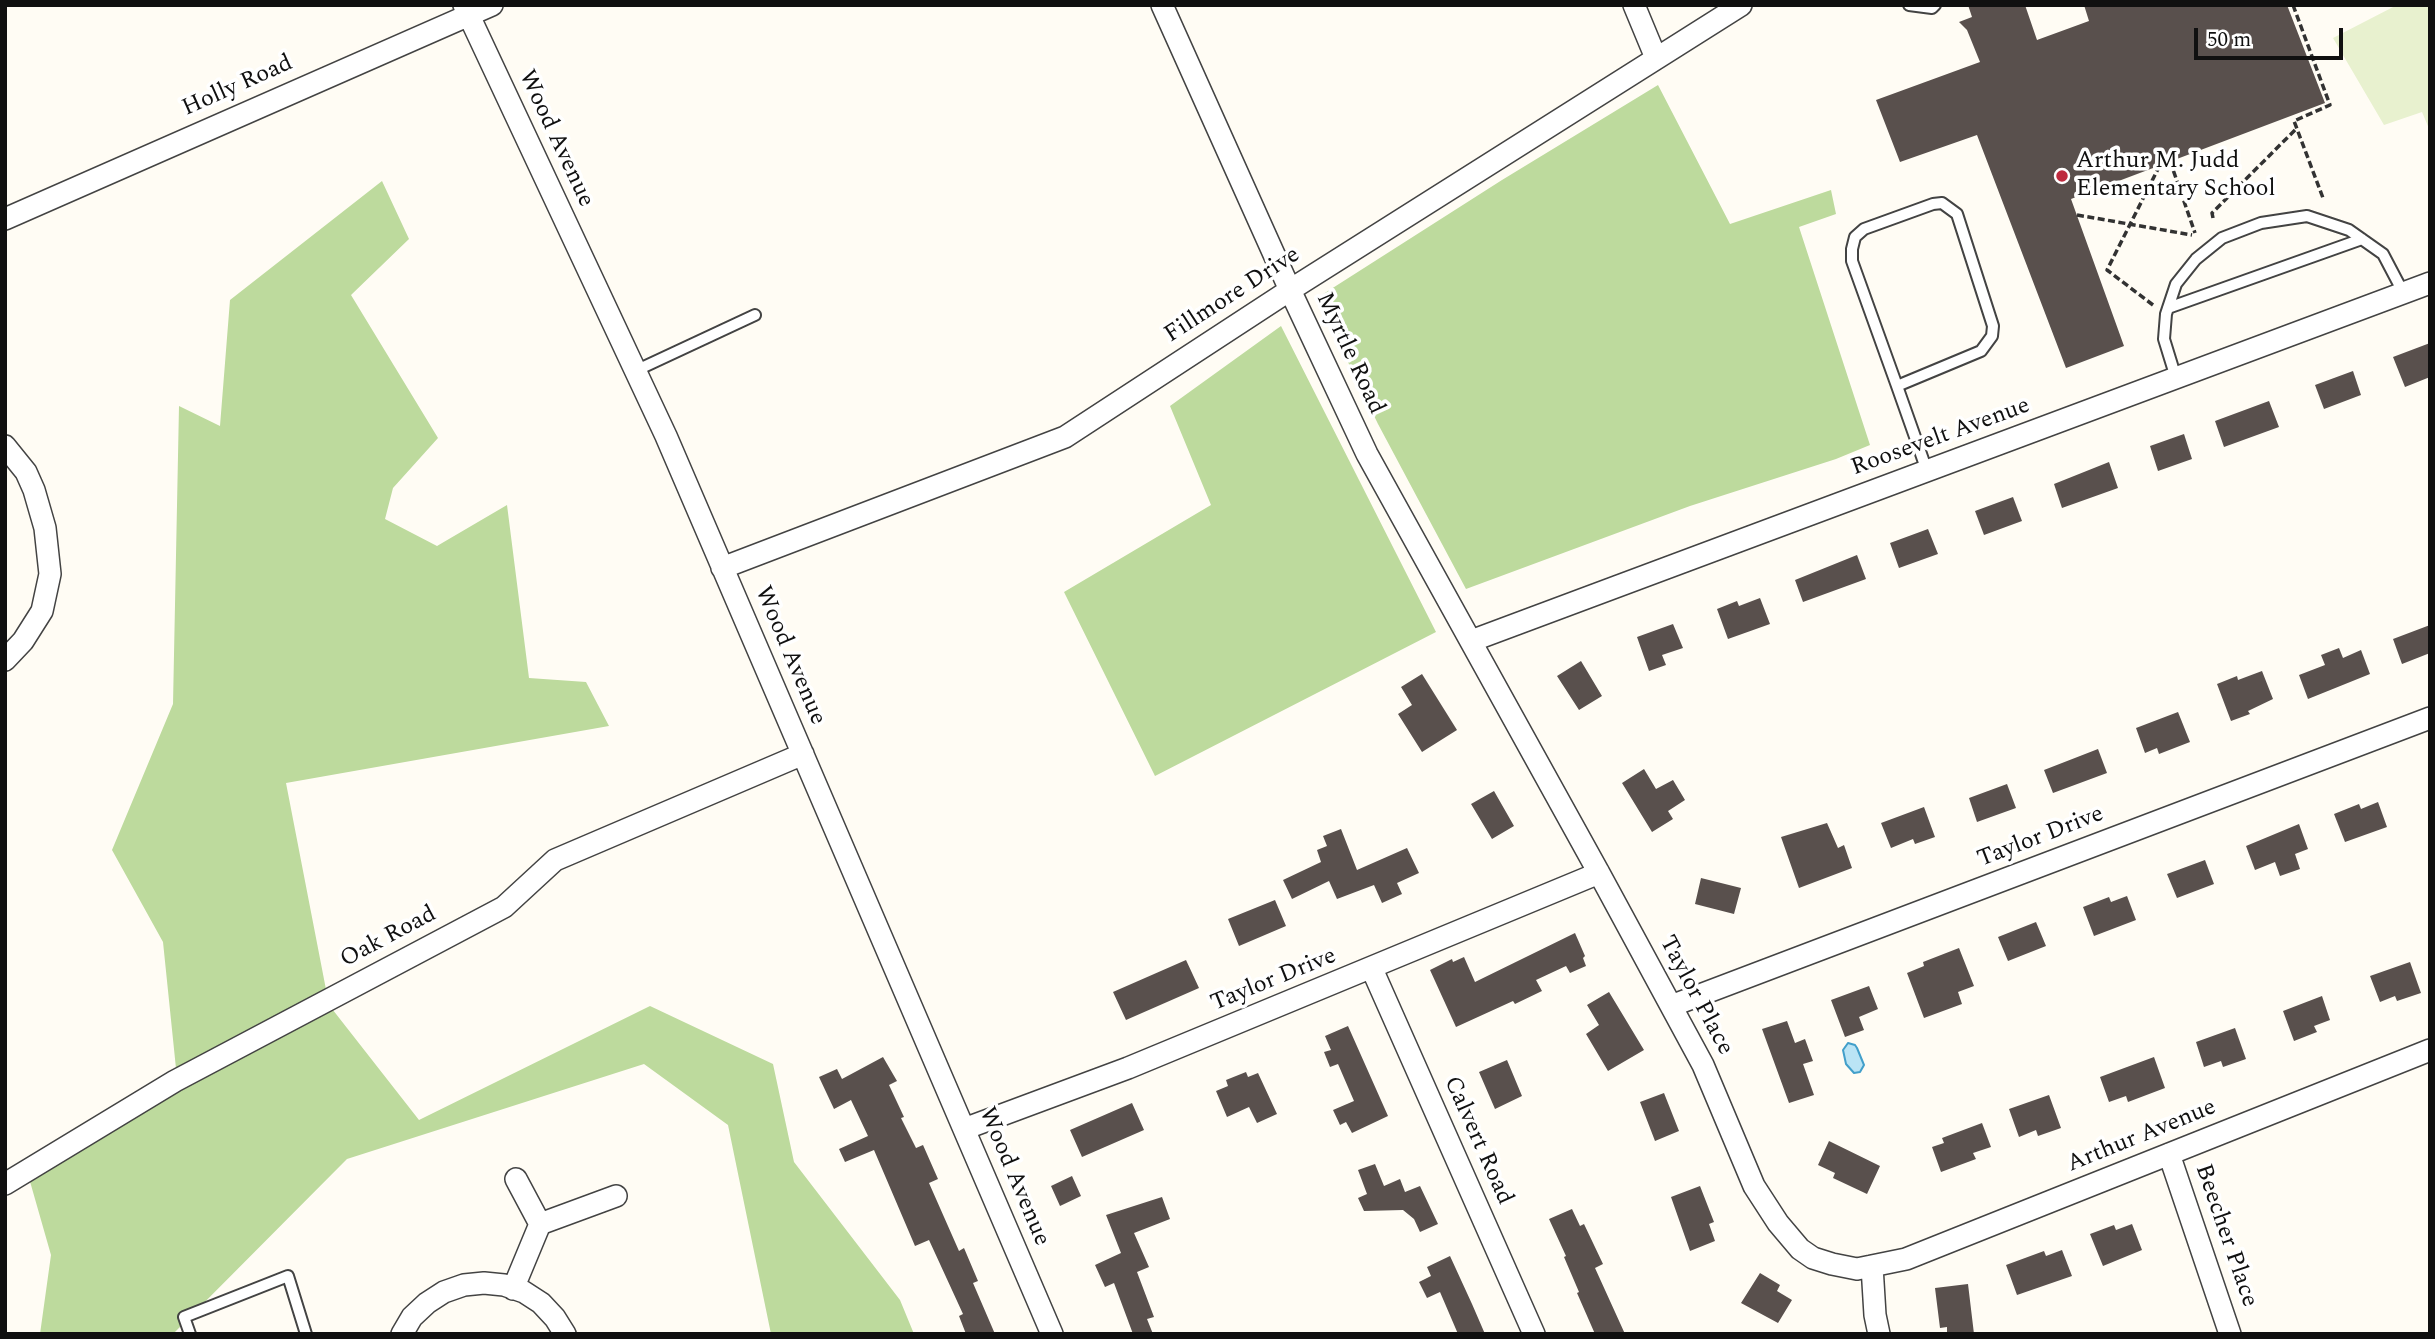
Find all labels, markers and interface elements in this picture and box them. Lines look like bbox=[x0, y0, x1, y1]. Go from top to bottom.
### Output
scale bar bbox=[2197, 14, 2346, 58]
text: 50 m bbox=[2207, 24, 2251, 56]
street label: Holly Road bbox=[178, 50, 298, 124]
street label: Wood Avenue bbox=[511, 66, 599, 212]
place label: Arthur M. Judd Elementary School bbox=[2076, 148, 2276, 204]
marker: Arthur M. Judd Elementary School bbox=[2054, 168, 2070, 184]
street label: Fillmore Drive bbox=[1160, 242, 1306, 350]
street label: Myrtle Road bbox=[1308, 288, 1390, 420]
street label: Roosevelt Avenue bbox=[1848, 392, 2034, 484]
street label: Wood Avenue bbox=[747, 582, 831, 730]
street label: Taylor Drive bbox=[1974, 801, 2108, 875]
street label: Oak Road bbox=[336, 901, 442, 975]
street label: Taylor Place bbox=[1652, 931, 1738, 1061]
street label: Taylor Drive bbox=[1207, 943, 1341, 1019]
street label: Calvert Road bbox=[1436, 1072, 1518, 1210]
street label: Arthur Avenue bbox=[2063, 1094, 2221, 1180]
street label: Wood Avenue bbox=[971, 1103, 1055, 1251]
street label: Beecher Place bbox=[2187, 1161, 2263, 1311]

